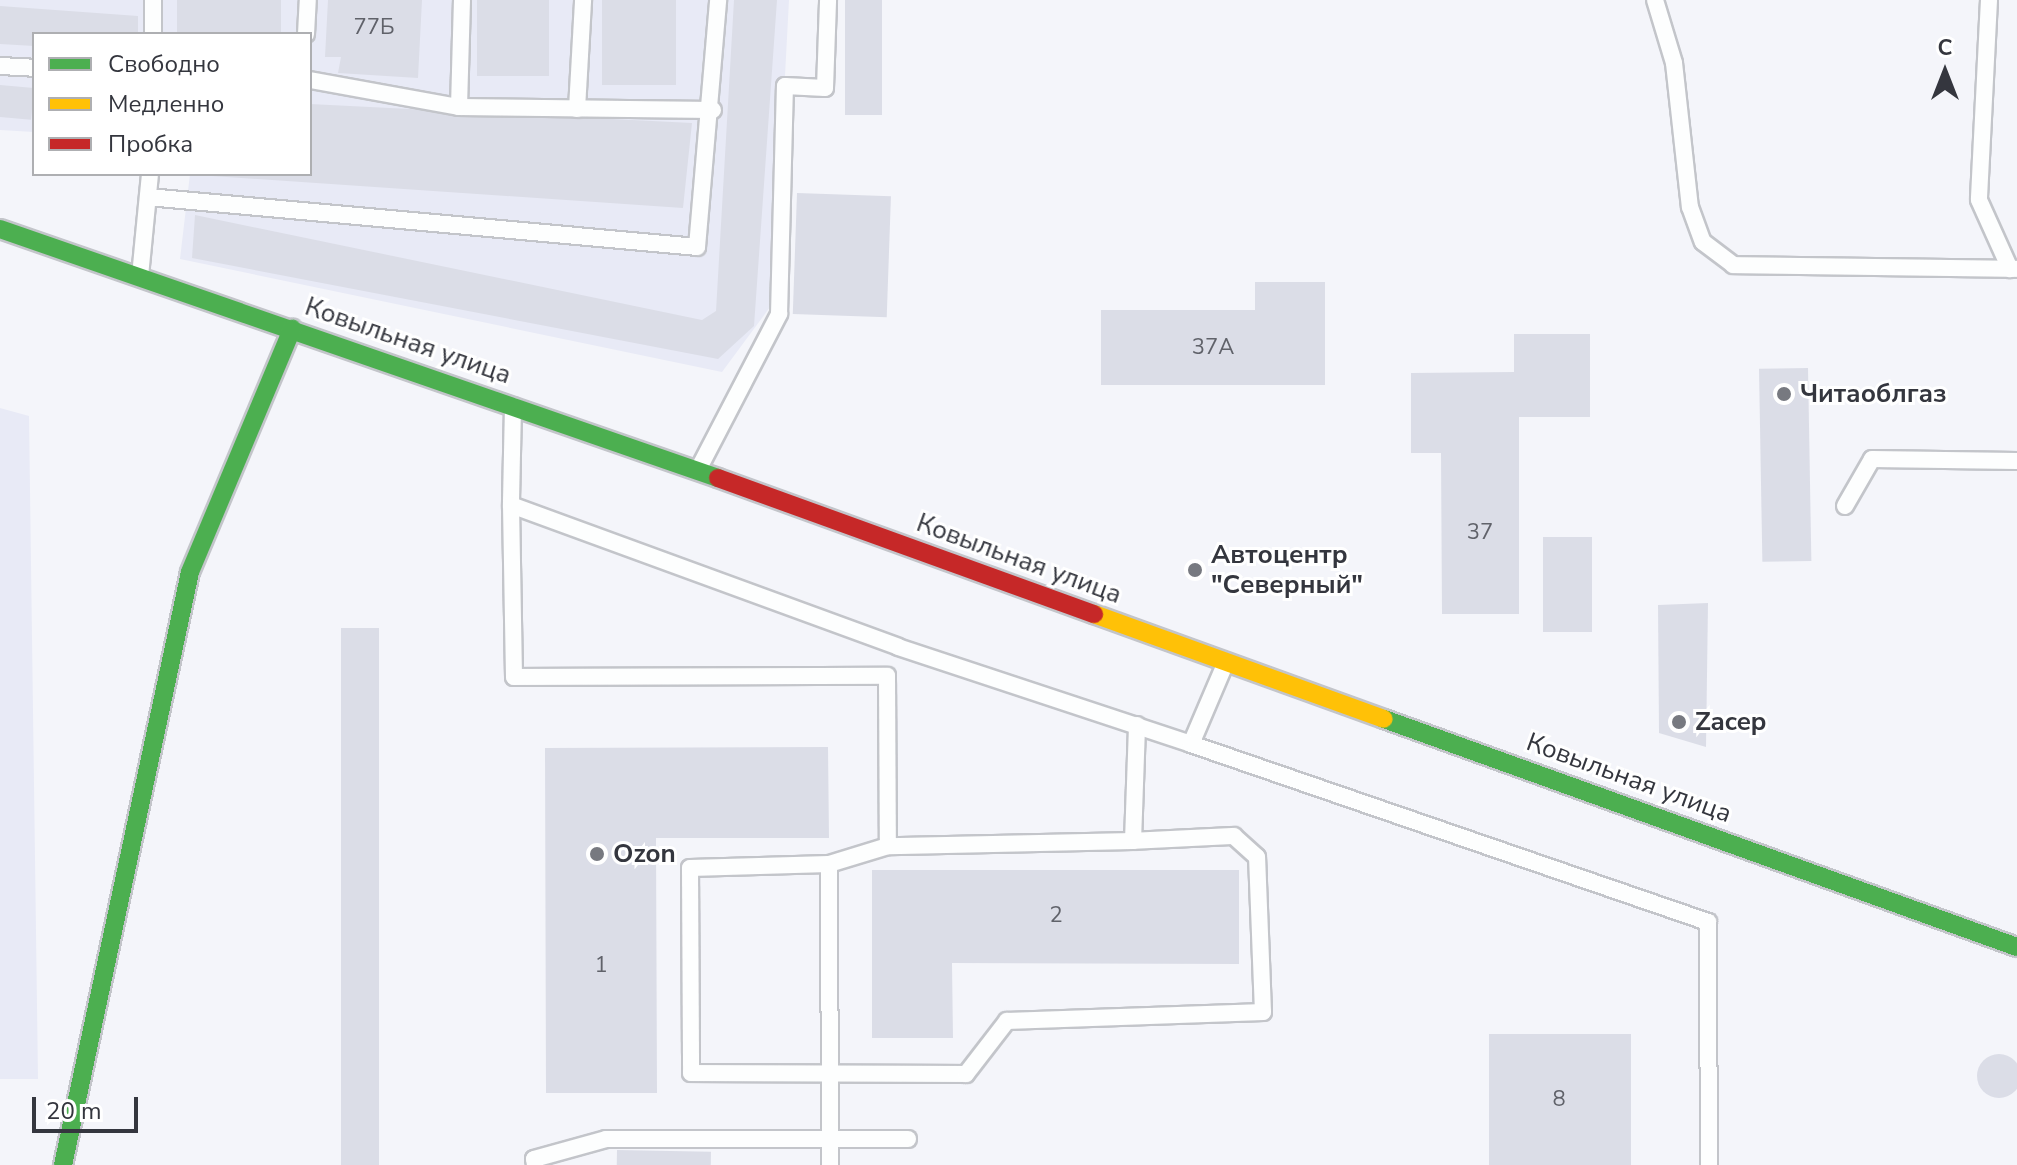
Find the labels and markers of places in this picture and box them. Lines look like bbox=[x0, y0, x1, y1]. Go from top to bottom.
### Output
place label: Читаоблгаз bbox=[1800, 378, 1947, 410]
marker: Читаоблгаз bbox=[1775, 385, 1793, 403]
place label: Автоцентр "Северный" bbox=[1211, 539, 1363, 600]
marker: Автоцентр "Северный" bbox=[1186, 561, 1204, 579]
place label: Zacep bbox=[1695, 706, 1766, 738]
marker: Zacep bbox=[1670, 713, 1688, 731]
place label: Ozon bbox=[613, 838, 676, 870]
marker: Ozon bbox=[588, 845, 606, 863]

